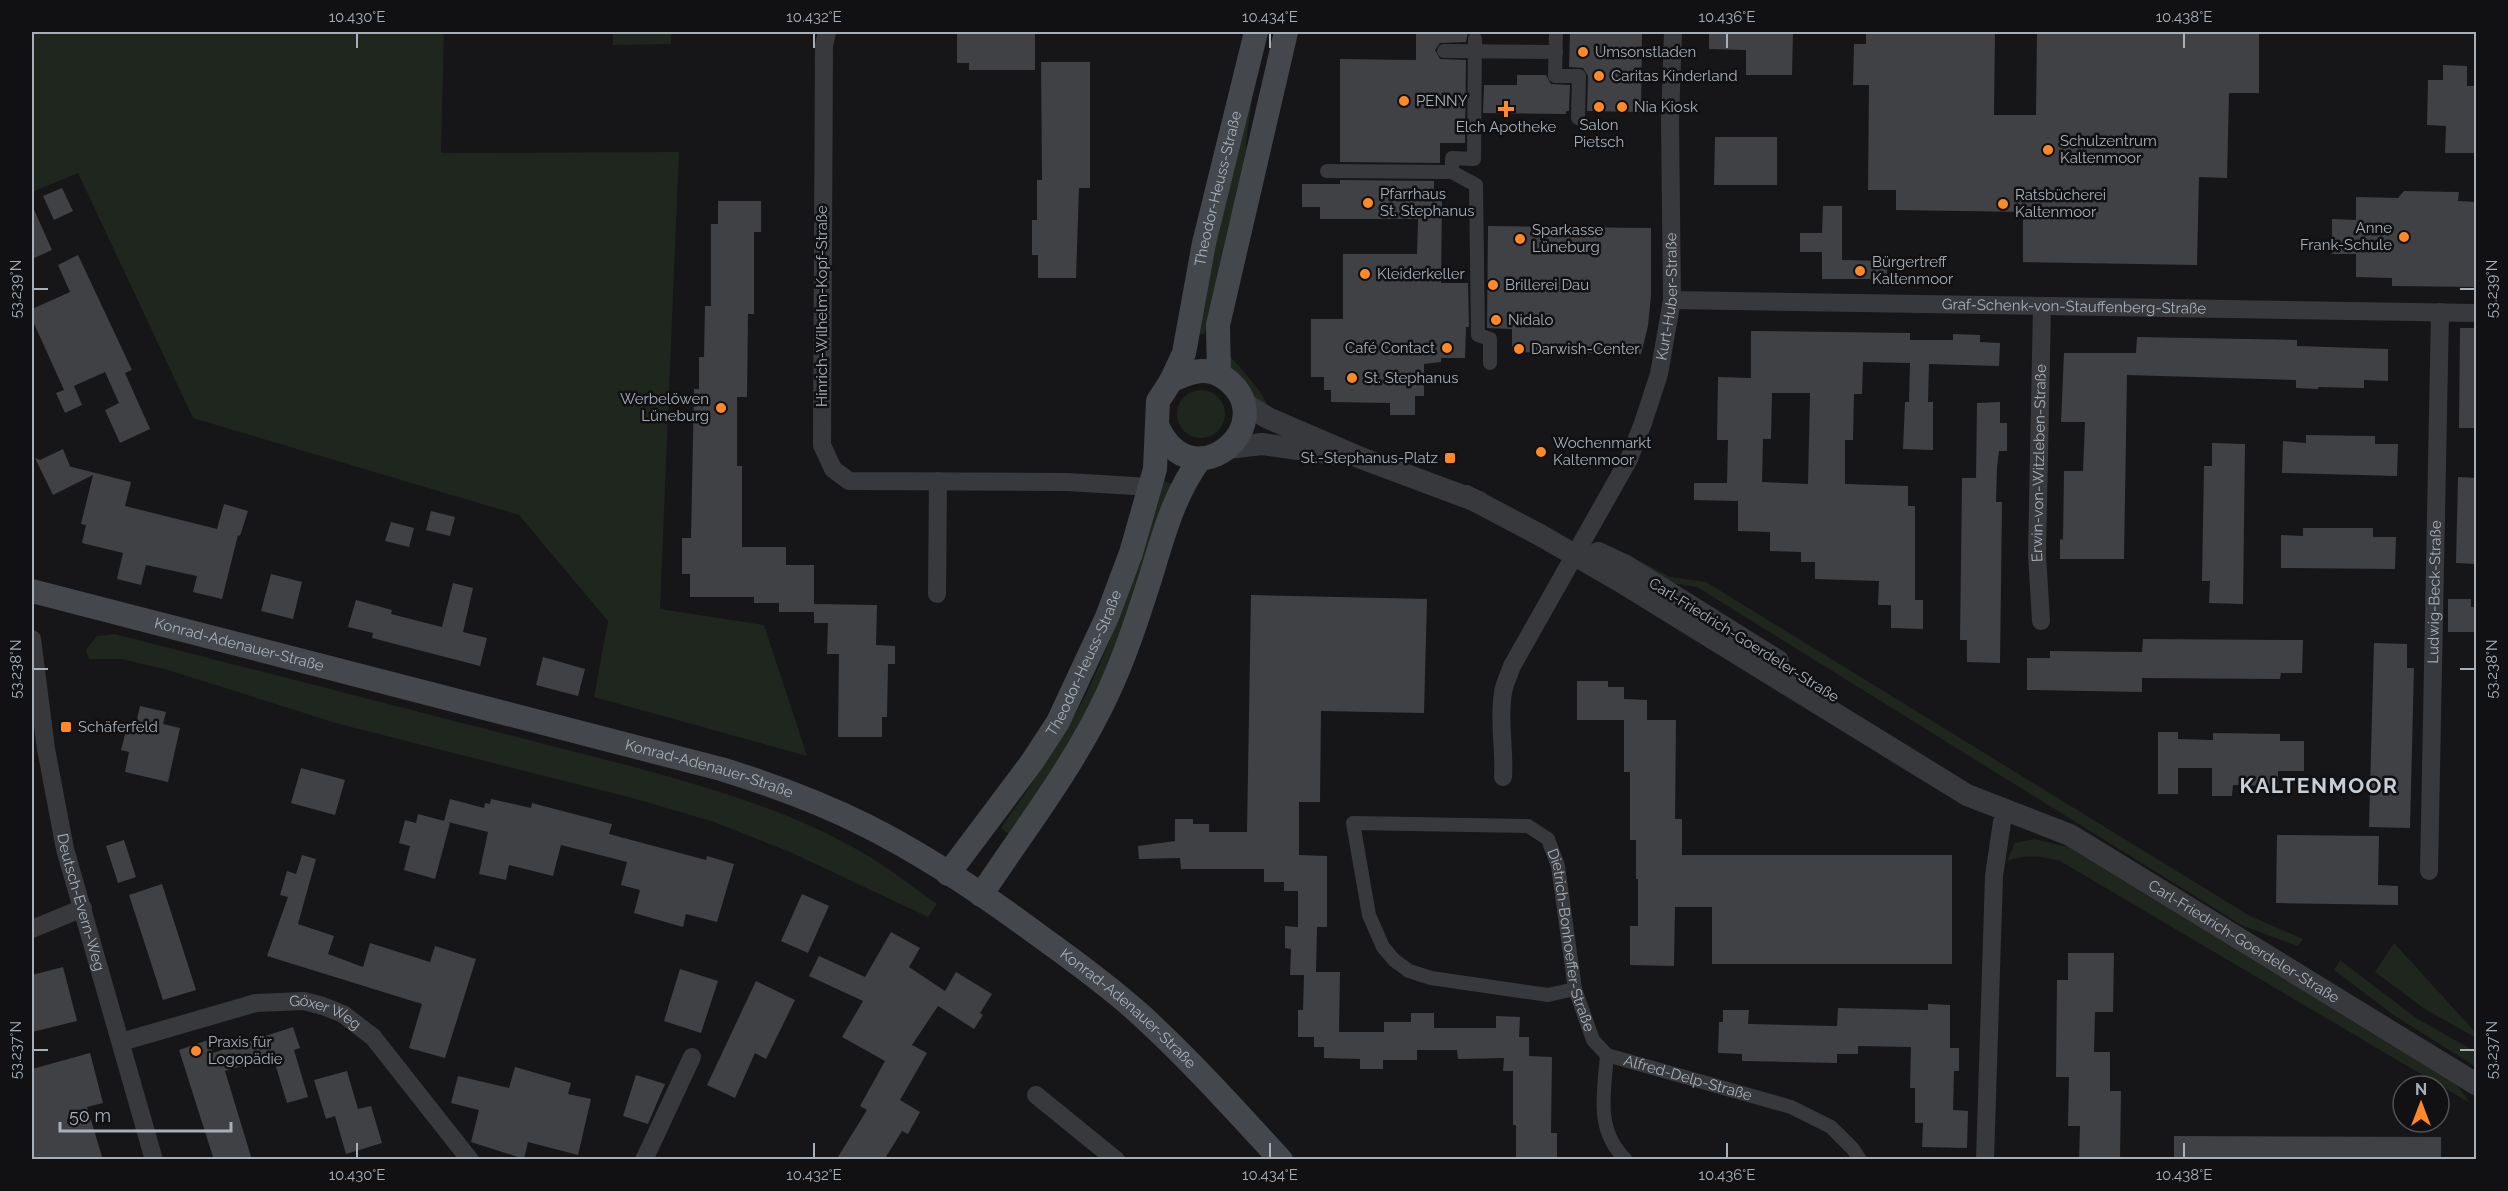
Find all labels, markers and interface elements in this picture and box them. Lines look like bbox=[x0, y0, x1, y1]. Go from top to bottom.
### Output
text: 10.430°E bbox=[329, 8, 385, 26]
text: 10.432°E bbox=[786, 8, 842, 26]
text: 10.434°E bbox=[1242, 8, 1298, 26]
text: 10.436°E bbox=[1699, 8, 1755, 26]
text: 10.438°E bbox=[2156, 8, 2212, 26]
place label: Umsonstladen bbox=[1595, 43, 1696, 61]
marker: Umsonstladen bbox=[1576, 45, 1590, 59]
place label: Caritas Kinderland bbox=[1611, 67, 1738, 85]
marker: Caritas Kinderland bbox=[1592, 69, 1606, 83]
place label: PENNY bbox=[1416, 92, 1468, 110]
marker: PENNY bbox=[1397, 94, 1411, 108]
place label: Nia Kiosk bbox=[1634, 98, 1698, 116]
marker: Salon Pietsch bbox=[1592, 100, 1606, 114]
marker: Nia Kiosk bbox=[1615, 100, 1629, 114]
marker: Elch Apotheke bbox=[1499, 102, 1513, 116]
street label: Theodor-Heuss-Straße bbox=[1191, 109, 1245, 268]
place label: Salon Pietsch bbox=[1574, 116, 1624, 151]
place label: Elch Apotheke bbox=[1456, 118, 1557, 136]
place label: Schulzentrum Kaltenmoor bbox=[2060, 132, 2157, 167]
marker: Schulzentrum Kaltenmoor bbox=[2041, 143, 2055, 157]
place label: Pfarrhaus St. Stephanus bbox=[1380, 185, 1474, 220]
place label: Ratsbücherei Kaltenmoor bbox=[2015, 186, 2106, 221]
marker: Pfarrhaus St. Stephanus bbox=[1361, 196, 1375, 210]
marker: Ratsbücherei Kaltenmoor bbox=[1996, 197, 2010, 211]
street label: Hinrich-Wilhelm-Kopf-Straße bbox=[813, 205, 831, 407]
place label: Anne Frank-Schule bbox=[2300, 219, 2392, 254]
place label: Sparkasse Lüneburg bbox=[1532, 221, 1603, 256]
marker: Anne Frank-Schule bbox=[2397, 230, 2411, 244]
marker: Sparkasse Lüneburg bbox=[1513, 232, 1527, 246]
street label: Kurt-Huber-Straße bbox=[1653, 232, 1681, 362]
place label: Bürgertreff Kaltenmoor bbox=[1872, 253, 1954, 288]
text: 53.239°N bbox=[7, 260, 25, 318]
text: 53.239°N bbox=[2483, 260, 2501, 318]
marker: Bürgertreff Kaltenmoor bbox=[1853, 264, 1867, 278]
place label: Kleiderkeller bbox=[1377, 265, 1466, 283]
marker: Kleiderkeller bbox=[1358, 267, 1372, 281]
place label: Brillerei Dau bbox=[1505, 276, 1589, 294]
marker: Brillerei Dau bbox=[1486, 278, 1500, 292]
street label: Graf-Schenk-von-Stauffenberg-Straße bbox=[1942, 295, 2206, 318]
place label: Nidalo bbox=[1508, 311, 1553, 329]
marker: Nidalo bbox=[1489, 313, 1503, 327]
place label: Café Contact bbox=[1345, 339, 1435, 357]
place label: Darwish-Center bbox=[1531, 340, 1640, 358]
marker: Café Contact bbox=[1440, 341, 1454, 355]
marker: Darwish-Center bbox=[1512, 342, 1526, 356]
street label: Erwin-von-Witzleben-Straße bbox=[2028, 364, 2050, 563]
place label: St. Stephanus bbox=[1364, 369, 1458, 387]
marker: St. Stephanus bbox=[1345, 371, 1359, 385]
place label: Werbelöwen Lüneburg bbox=[620, 390, 709, 425]
marker: Werbelöwen Lüneburg bbox=[714, 401, 728, 415]
place label: Wochenmarkt Kaltenmoor bbox=[1553, 434, 1651, 469]
marker: Wochenmarkt Kaltenmoor bbox=[1534, 445, 1548, 459]
place label: St.-Stephanus-Platz bbox=[1301, 449, 1438, 467]
marker: St.-Stephanus-Platz bbox=[1443, 451, 1457, 465]
street label: Ludwig-Beck-Straße bbox=[2424, 520, 2445, 664]
street label: Carl-Friedrich-Goerdeler-Straße bbox=[1646, 574, 1843, 706]
street label: Theodor-Heuss-Straße bbox=[1042, 587, 1125, 740]
street label: Konrad-Adenauer-Straße bbox=[153, 614, 326, 675]
text: 53.238°N bbox=[7, 639, 25, 699]
text: 53.238°N bbox=[2483, 639, 2501, 699]
place label: Schäferfeld bbox=[78, 718, 158, 736]
marker: Schäferfeld bbox=[59, 720, 73, 734]
street label: Konrad-Adenauer-Straße bbox=[623, 736, 796, 802]
district label: KALTENMOOR bbox=[2240, 773, 2398, 798]
street label: Deutsch-Evern-Weg bbox=[53, 832, 108, 973]
street label: Dietrich-Bonhoeffer-Straße bbox=[1543, 846, 1598, 1034]
street label: Carl-Friedrich-Goerdeler-Straße bbox=[2145, 876, 2343, 1007]
street label: Konrad-Adenauer-Straße bbox=[1057, 945, 1200, 1072]
street label: Göxer Weg bbox=[289, 991, 365, 1034]
text: 53.237°N bbox=[7, 1021, 25, 1079]
text: 53.237°N bbox=[2483, 1021, 2501, 1079]
place label: Praxis für Logopädie bbox=[208, 1033, 283, 1068]
marker: Praxis für Logopädie bbox=[189, 1044, 203, 1058]
street label: Alfred-Delp-Straße bbox=[1622, 1051, 1754, 1105]
north arrow bbox=[2391, 1074, 2451, 1134]
text: N bbox=[2415, 1080, 2427, 1099]
scale bar bbox=[60, 1095, 231, 1133]
text: 50 m bbox=[69, 1105, 111, 1126]
text: 10.430°E bbox=[329, 1166, 385, 1184]
text: 10.432°E bbox=[786, 1166, 842, 1184]
text: 10.434°E bbox=[1242, 1166, 1298, 1184]
text: 10.436°E bbox=[1699, 1166, 1755, 1184]
text: 10.438°E bbox=[2156, 1166, 2212, 1184]

